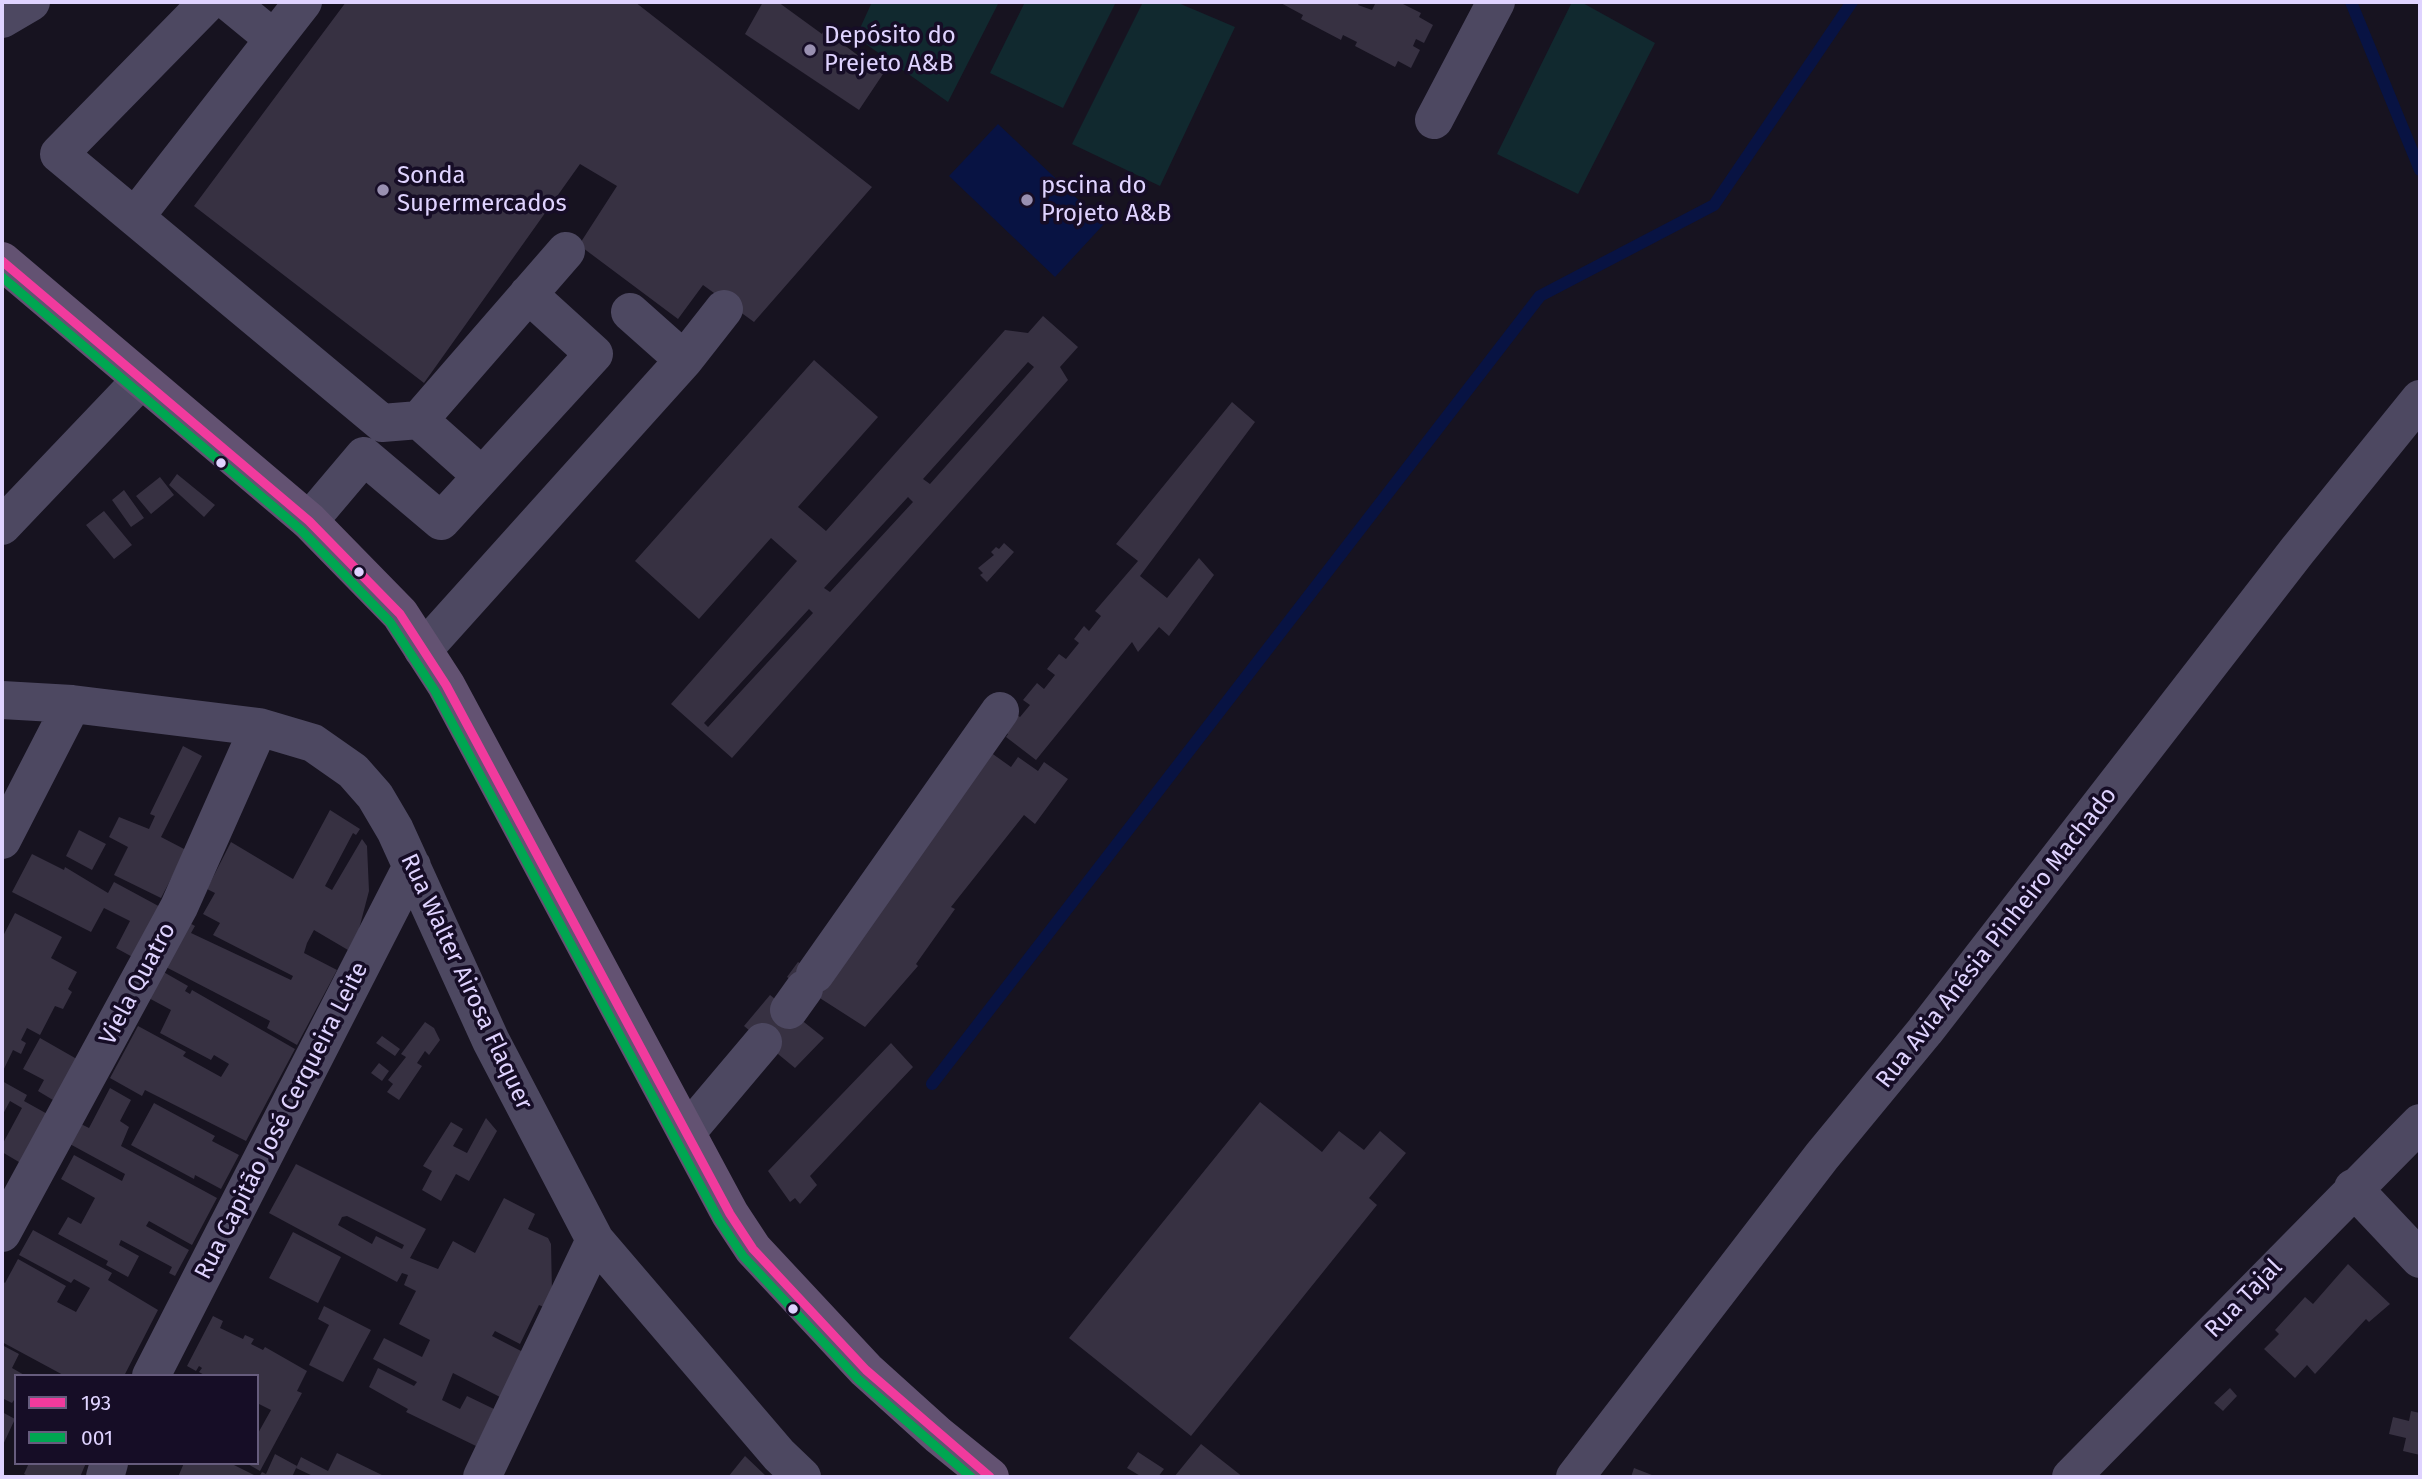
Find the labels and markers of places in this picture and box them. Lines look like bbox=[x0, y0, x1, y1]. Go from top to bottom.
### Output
place label: Depósito do Prejeto A&B bbox=[824, 22, 956, 78]
marker: Depósito do Prejeto A&B bbox=[802, 42, 818, 58]
place label: Sonda Supermercados bbox=[397, 162, 567, 218]
place label: pscina do Projeto A&B bbox=[1041, 172, 1171, 228]
marker: Sonda Supermercados bbox=[375, 182, 391, 198]
marker: pscina do Projeto A&B bbox=[1019, 192, 1035, 208]
unlabelled marker bbox=[214, 456, 228, 470]
unlabelled marker bbox=[352, 565, 366, 579]
unlabelled marker bbox=[786, 1302, 800, 1316]

